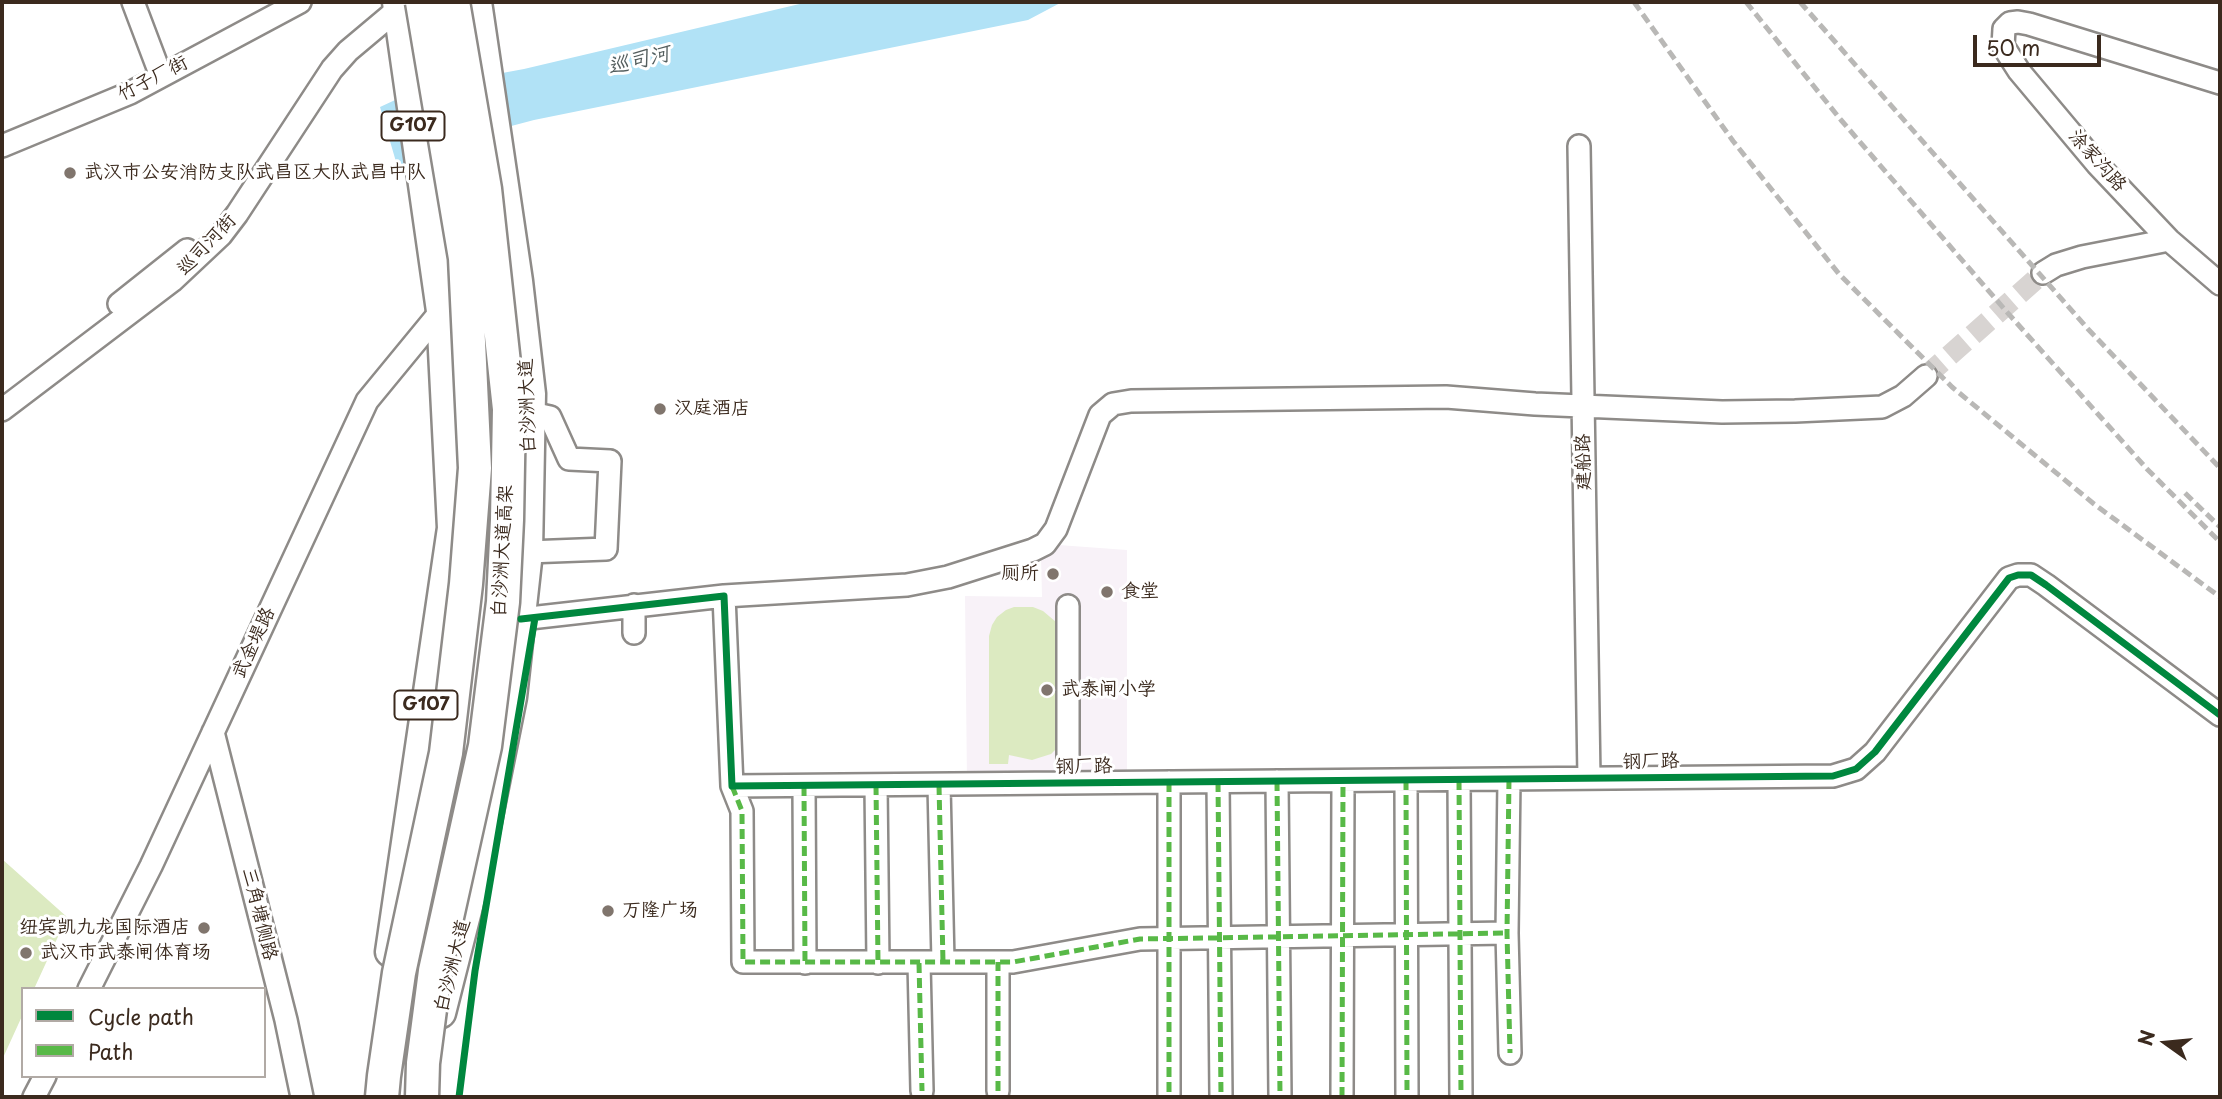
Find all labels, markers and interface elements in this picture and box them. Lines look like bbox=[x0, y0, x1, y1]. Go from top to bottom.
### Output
scale bar bbox=[1977, 21, 2105, 65]
text: 50 m bbox=[1986, 31, 2040, 63]
water label: 巡司河 bbox=[605, 42, 673, 80]
street label: 竹子厂街 bbox=[114, 52, 192, 106]
road number: G107 bbox=[382, 112, 444, 140]
street label: 涂家沟路 bbox=[2063, 125, 2131, 197]
place label: 武汉市公安消防支队武昌区大队武昌中队 bbox=[84, 162, 426, 184]
marker: 武汉市公安消防支队武昌区大队武昌中队 bbox=[62, 165, 78, 181]
street label: 巡司河街 bbox=[173, 209, 241, 281]
street label: 白沙洲大道 bbox=[515, 358, 541, 454]
place label: 汉庭酒店 bbox=[674, 398, 750, 420]
marker: 汉庭酒店 bbox=[652, 401, 668, 417]
street label: 建船路 bbox=[1572, 433, 1596, 491]
street label: 白沙洲大道高架 bbox=[488, 484, 518, 618]
place label: 厕所 bbox=[1001, 563, 1039, 585]
marker: 厕所 bbox=[1045, 566, 1061, 582]
place label: 食堂 bbox=[1121, 581, 1159, 603]
marker: 食堂 bbox=[1099, 584, 1115, 600]
street label: 武金堤路 bbox=[228, 604, 280, 682]
place label: 武泰闸小学 bbox=[1061, 679, 1156, 701]
marker: 武泰闸小学 bbox=[1039, 682, 1055, 698]
road number: G107 bbox=[394, 690, 458, 720]
street label: 钢厂路 bbox=[1622, 750, 1680, 774]
street label: 钢厂路 bbox=[1055, 755, 1113, 779]
street label: 三角塘侧路 bbox=[236, 865, 282, 963]
place label: 万隆广场 bbox=[622, 900, 698, 922]
marker: 万隆广场 bbox=[600, 903, 616, 919]
place label: 纽宾凯九龙国际酒店 bbox=[19, 917, 190, 939]
street label: 白沙洲大道 bbox=[430, 917, 476, 1015]
marker: 纽宾凯九龙国际酒店 bbox=[196, 920, 212, 936]
place label: 武汉市武泰闸体育场 bbox=[40, 942, 211, 964]
marker: 武汉市武泰闸体育场 bbox=[18, 945, 34, 961]
legend bbox=[21, 987, 266, 1078]
text: Cycle path bbox=[88, 1000, 194, 1032]
north arrow bbox=[2131, 1008, 2201, 1078]
text: N bbox=[2130, 1027, 2161, 1048]
text: Path bbox=[88, 1035, 133, 1067]

